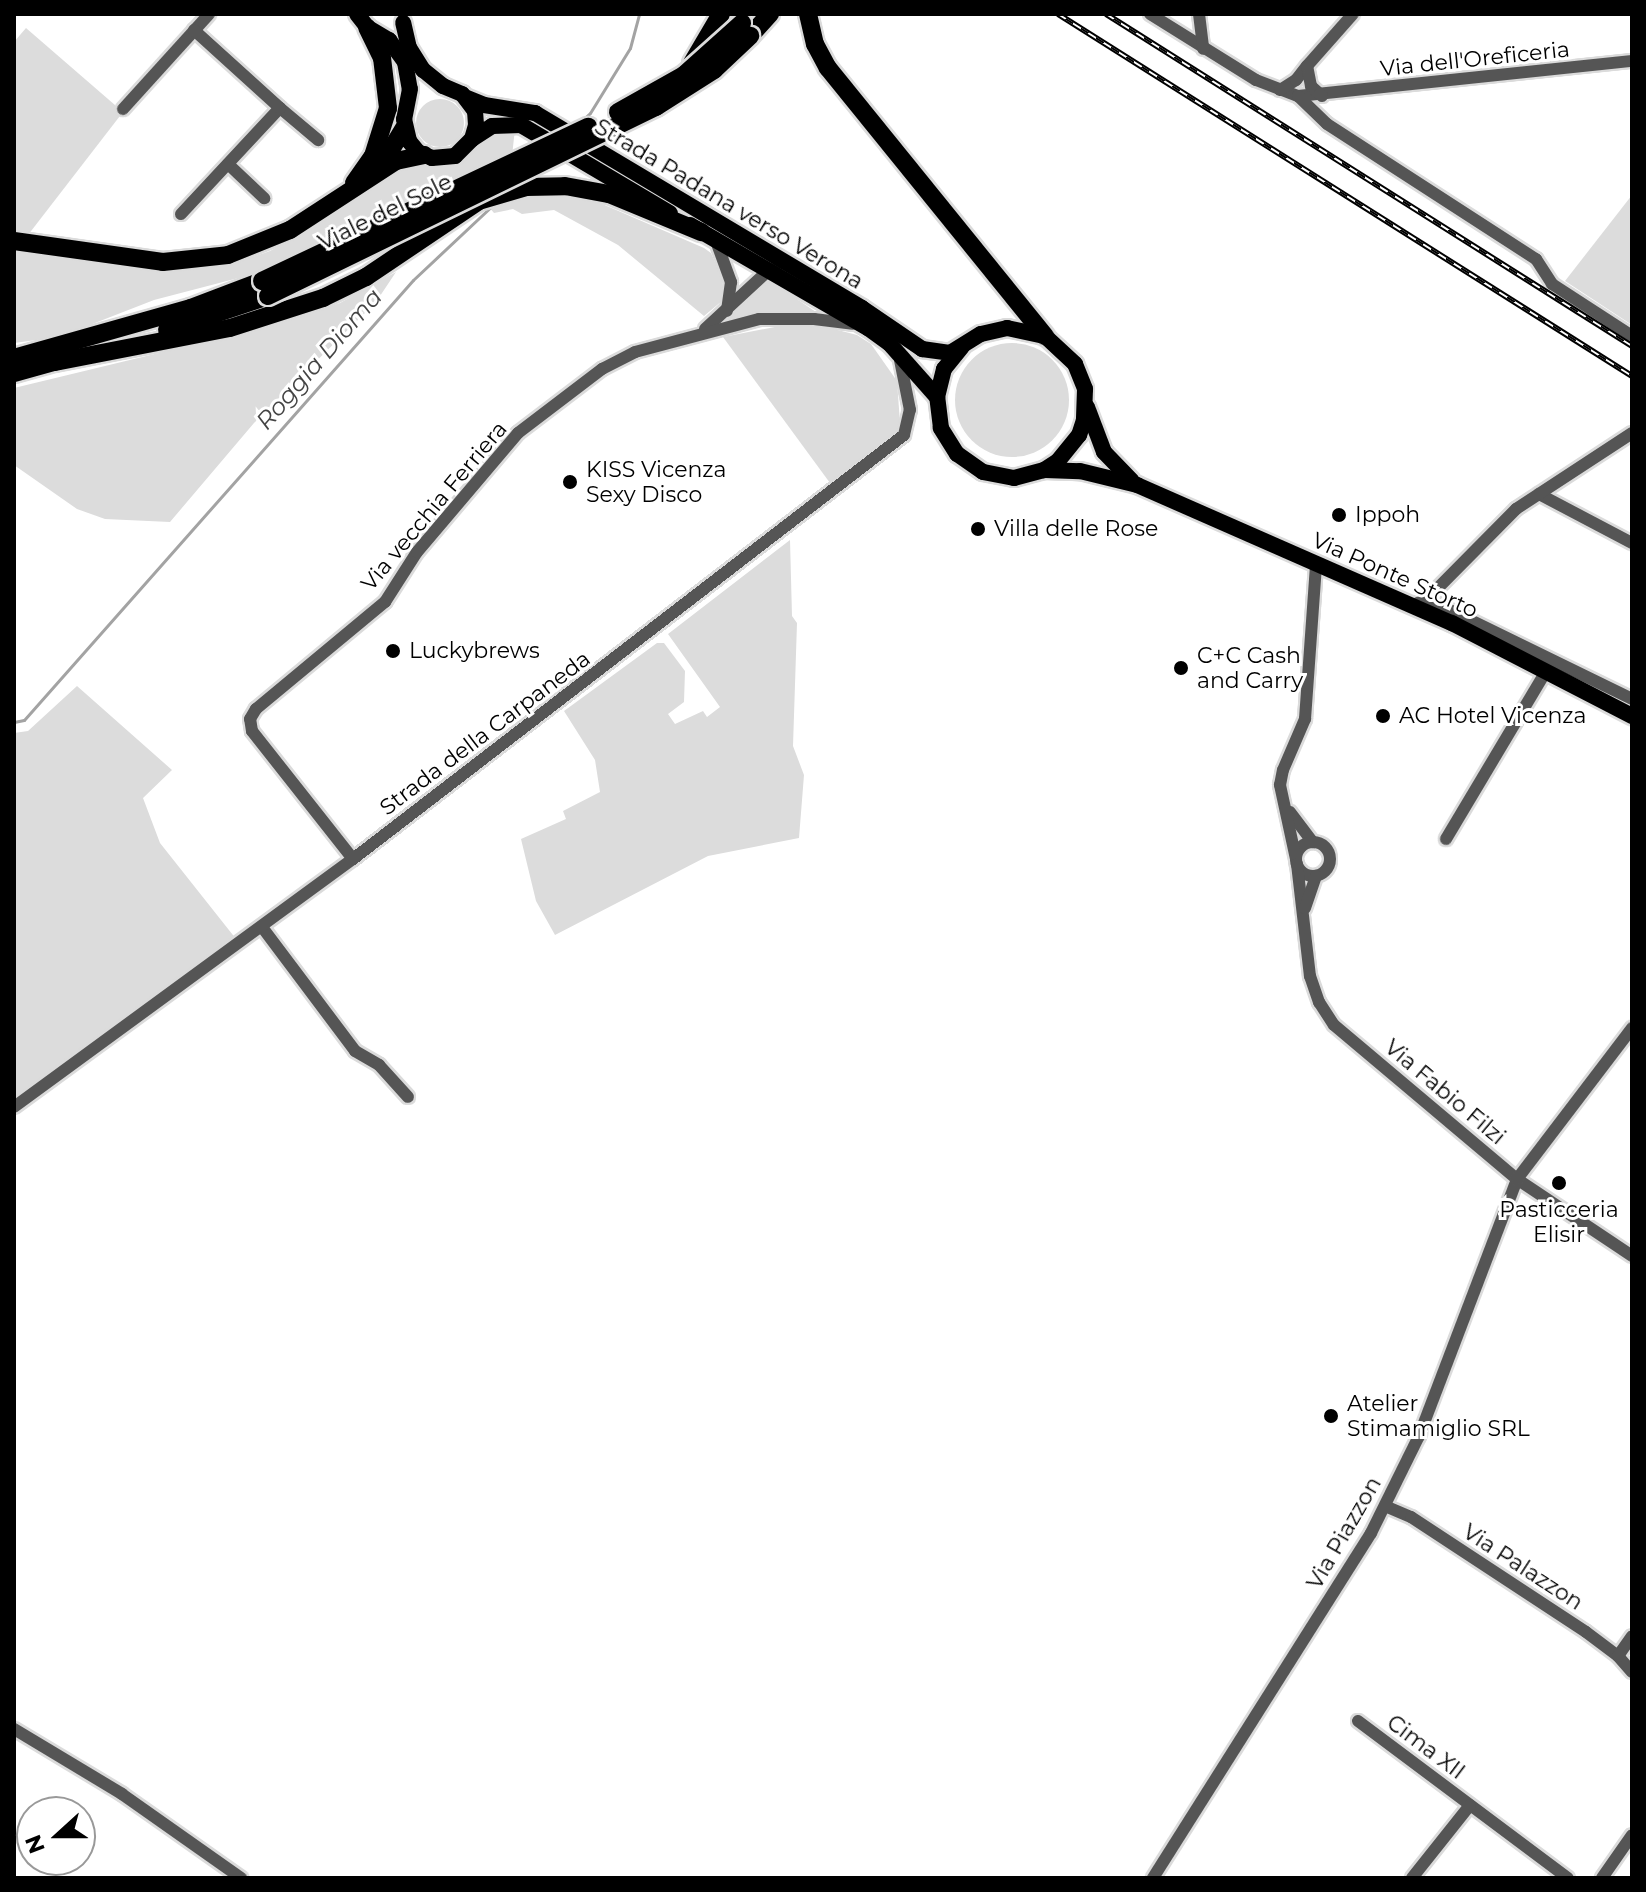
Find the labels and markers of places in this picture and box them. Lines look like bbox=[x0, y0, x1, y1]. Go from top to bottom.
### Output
place label: KISS Vicenza Sexy Disco bbox=[586, 456, 727, 508]
marker: KISS Vicenza Sexy Disco bbox=[561, 473, 579, 491]
place label: Ippoh bbox=[1355, 502, 1420, 528]
marker: Ippoh bbox=[1330, 506, 1348, 524]
place label: Villa delle Rose bbox=[994, 516, 1158, 542]
marker: Villa delle Rose bbox=[969, 520, 987, 538]
place label: Luckybrews bbox=[409, 638, 540, 664]
marker: Luckybrews bbox=[384, 642, 402, 660]
place label: C+C Cash and Carry bbox=[1197, 642, 1303, 694]
marker: C+C Cash and Carry bbox=[1172, 659, 1190, 677]
place label: AC Hotel Vicenza bbox=[1399, 703, 1587, 729]
marker: AC Hotel Vicenza bbox=[1374, 707, 1392, 725]
marker: Pasticceria Elisir bbox=[1550, 1174, 1568, 1192]
place label: Pasticceria Elisir bbox=[1499, 1196, 1619, 1248]
place label: Atelier Stimamiglio SRL bbox=[1347, 1390, 1530, 1442]
marker: Atelier Stimamiglio SRL bbox=[1322, 1407, 1340, 1425]

